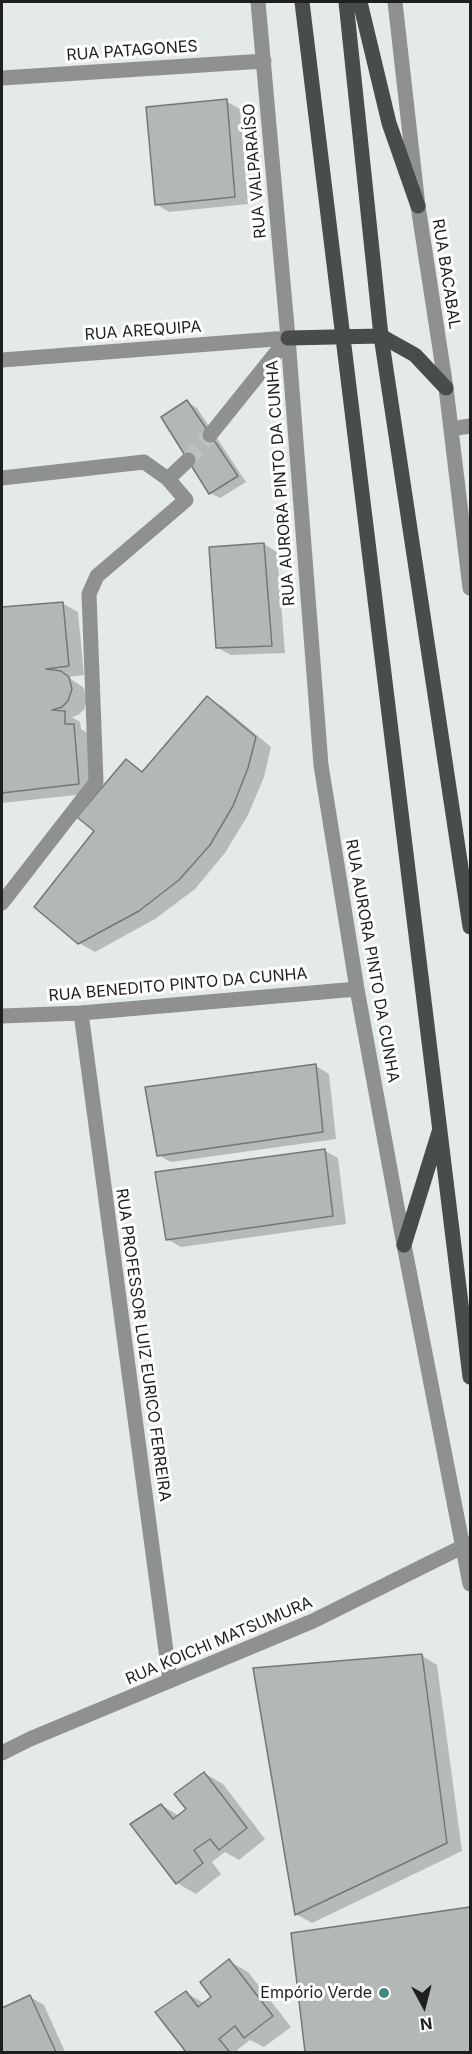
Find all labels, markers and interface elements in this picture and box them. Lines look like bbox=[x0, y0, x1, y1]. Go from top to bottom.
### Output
street label: RUA PATAGONES bbox=[66, 37, 198, 65]
street label: RUA VALPARAÍSO bbox=[240, 103, 270, 239]
street label: RUA BACABAL bbox=[428, 218, 464, 330]
street label: RUA AREQUIPA bbox=[84, 317, 202, 345]
street label: RUA AURORA PINTO DA CUNHA bbox=[263, 359, 299, 607]
street label: RUA AURORA PINTO DA CUNHA bbox=[341, 838, 403, 1084]
street label: RUA BENEDITO PINTO DA CUNHA bbox=[48, 964, 308, 1006]
street label: RUA PROFESSOR LUIZ EURICO FERREIRA bbox=[111, 1187, 175, 1503]
street label: RUA KOICHI MATSUMURA bbox=[123, 1593, 315, 1689]
north arrow bbox=[394, 1976, 454, 2036]
place label: Empório Verde bbox=[260, 1983, 372, 2003]
marker: Empório Verde bbox=[377, 1986, 391, 2000]
text: N bbox=[419, 2013, 433, 2035]

